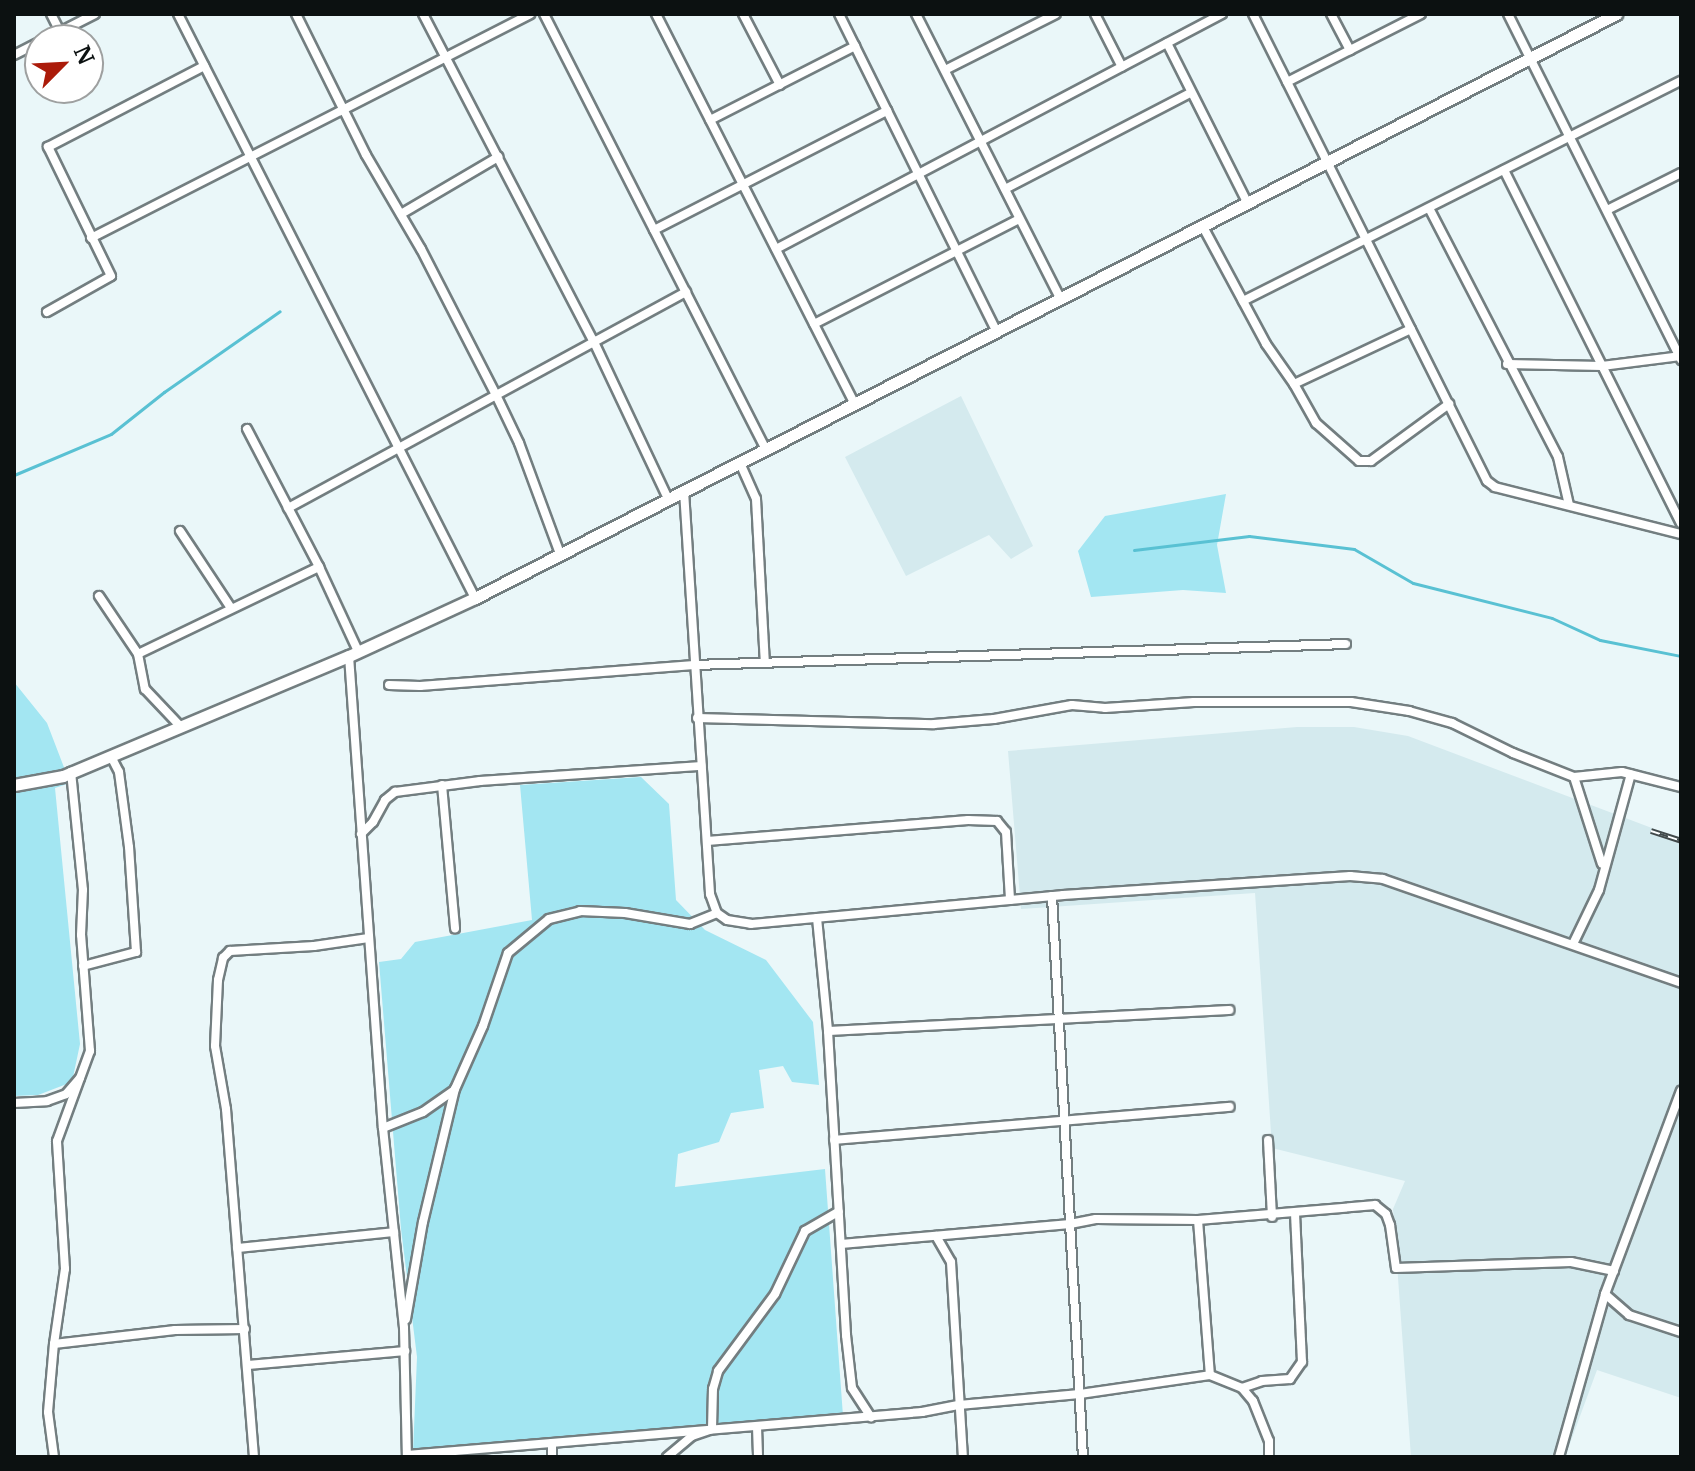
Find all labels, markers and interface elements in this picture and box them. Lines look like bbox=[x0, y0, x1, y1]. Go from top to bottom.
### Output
north arrow bbox=[24, 24, 104, 104]
text: N bbox=[68, 41, 100, 69]

